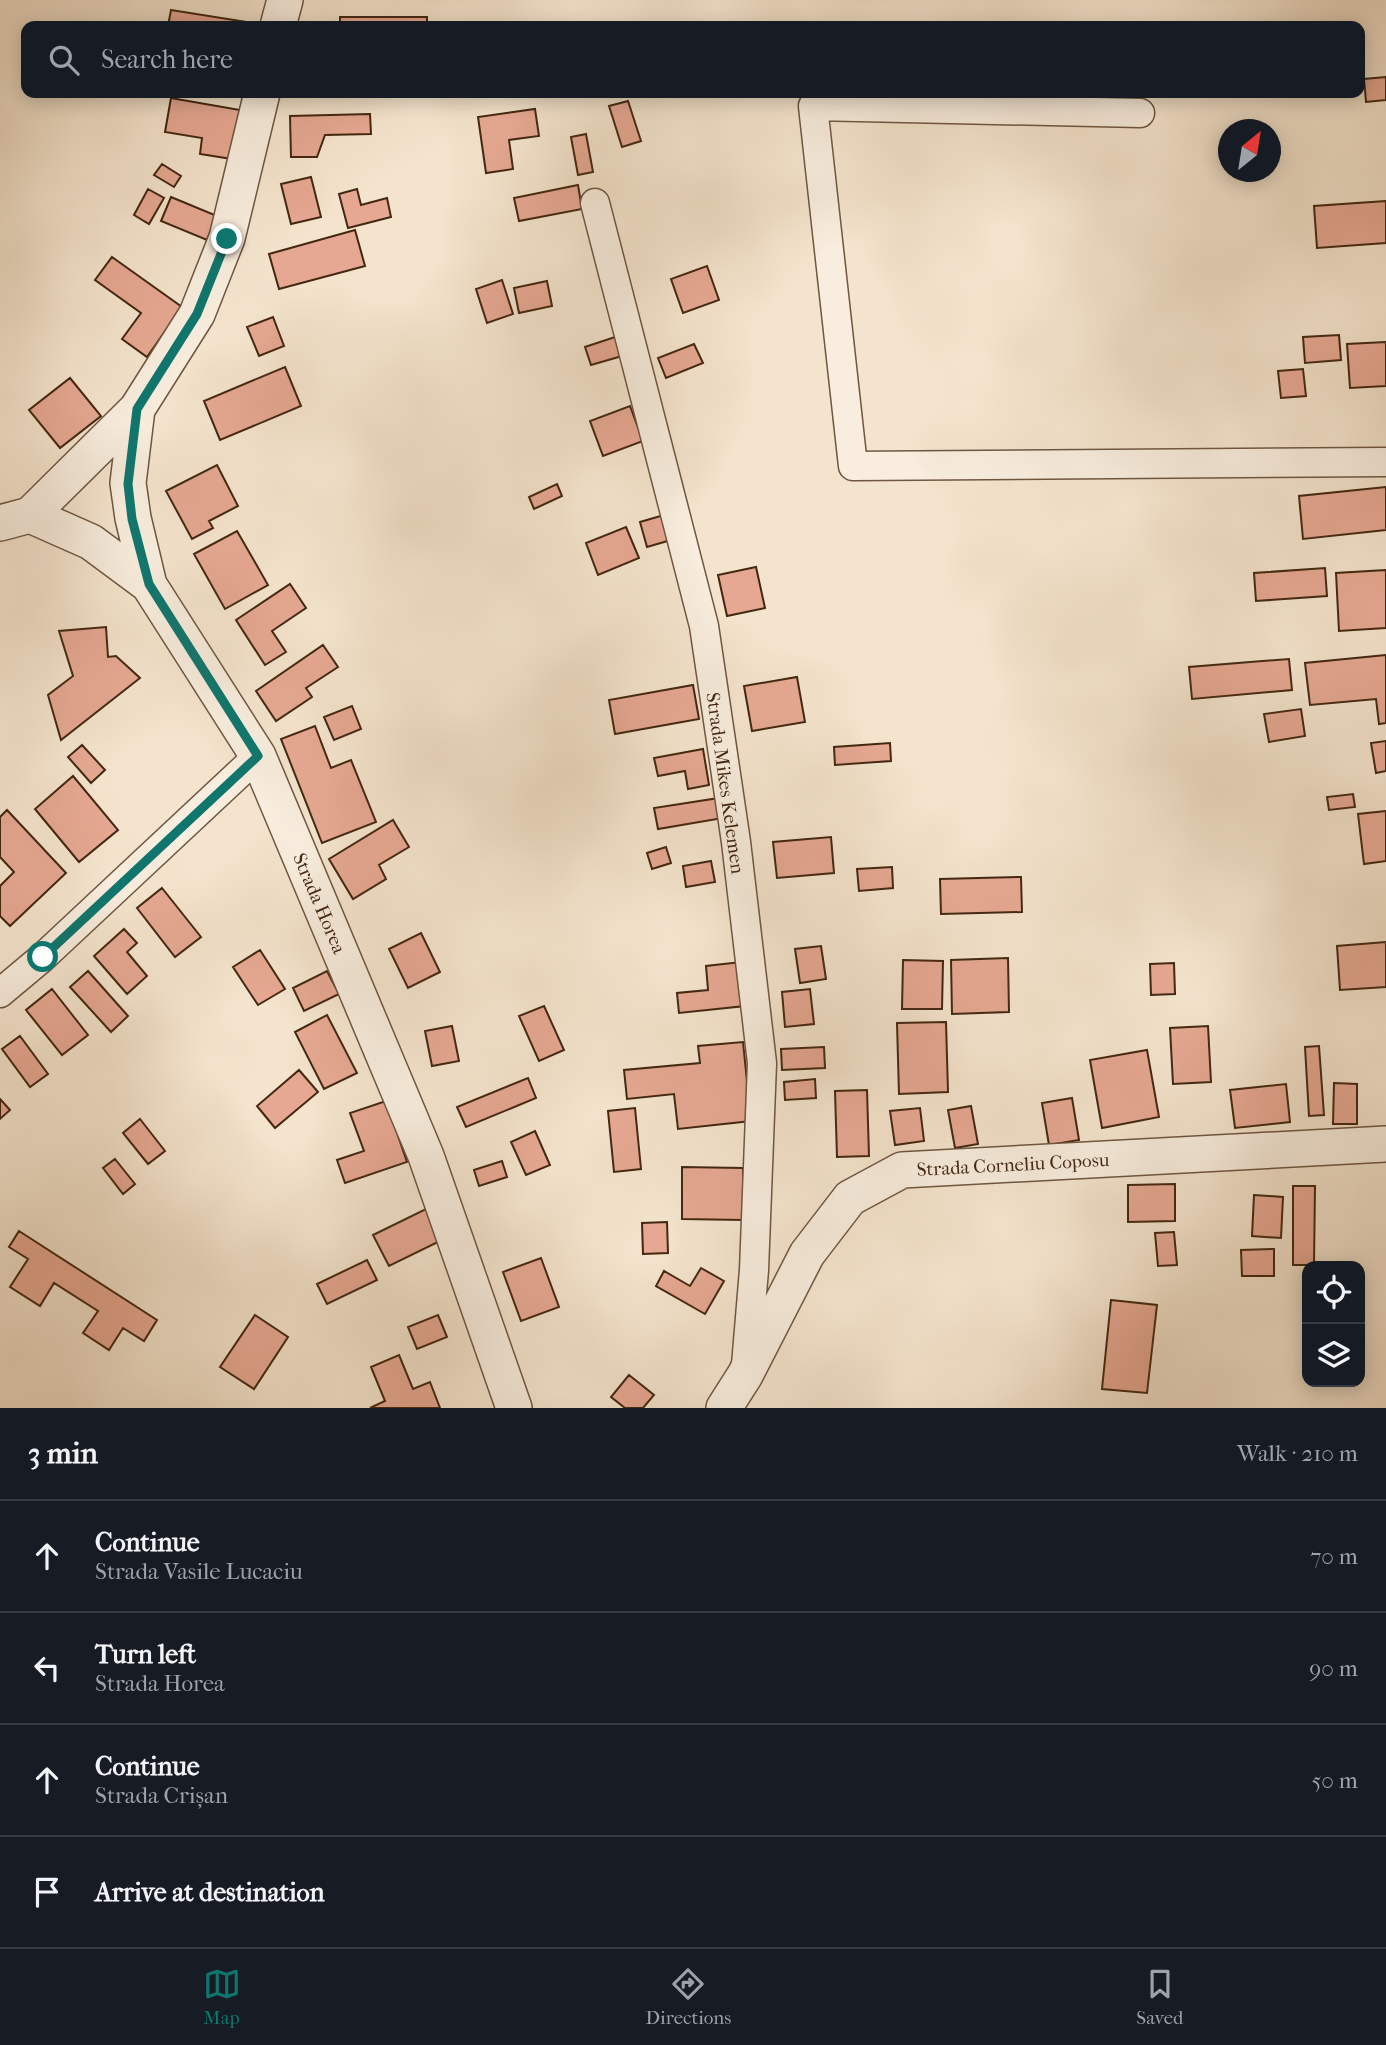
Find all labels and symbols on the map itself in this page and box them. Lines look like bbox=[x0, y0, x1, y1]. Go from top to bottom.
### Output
north arrow bbox=[1218, 119, 1281, 182]
route end bbox=[211, 223, 242, 254]
street label: Strada Mikes Kelemen bbox=[701, 691, 749, 875]
street label: Strada Horea bbox=[288, 850, 350, 957]
route start bbox=[27, 941, 58, 972]
street label: Strada Corneliu Coposu bbox=[916, 1149, 1110, 1181]

